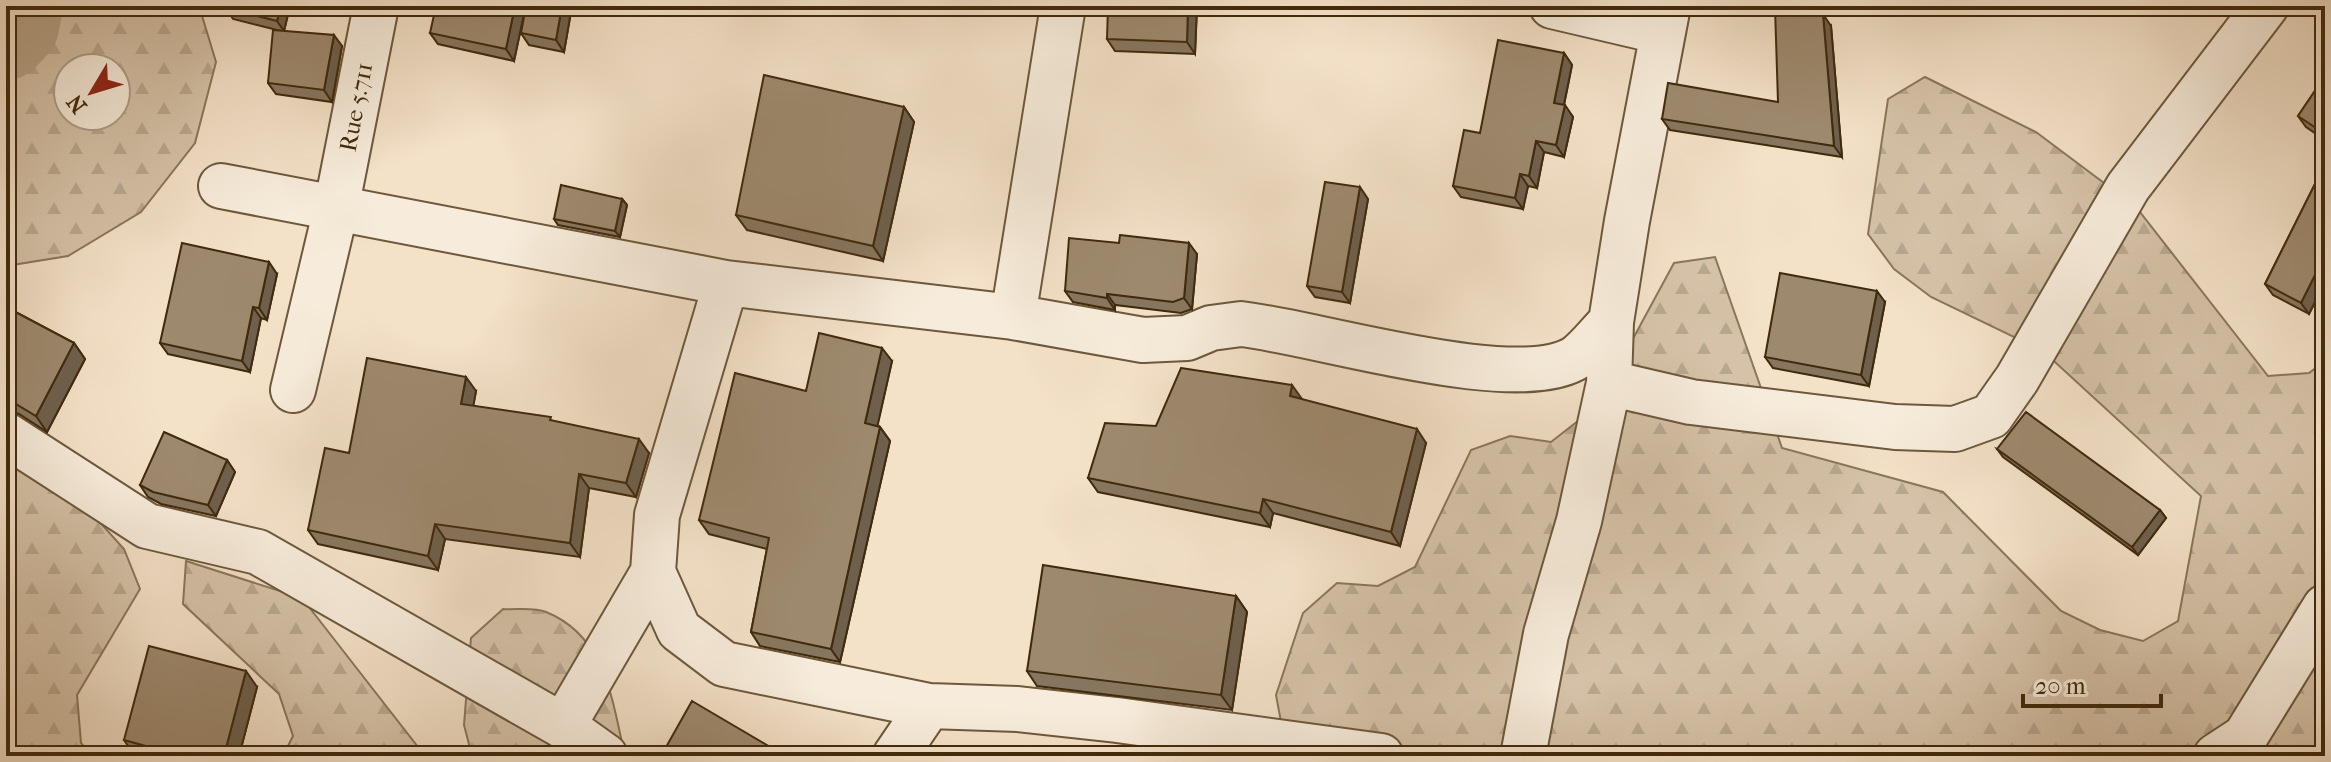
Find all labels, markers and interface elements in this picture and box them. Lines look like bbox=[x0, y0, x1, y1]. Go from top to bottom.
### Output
north arrow bbox=[52, 52, 132, 132]
street label: Rue 5.711 bbox=[334, 60, 378, 154]
text: N bbox=[61, 89, 92, 118]
scale bar bbox=[2023, 658, 2161, 708]
text: 20 m bbox=[2035, 672, 2086, 700]

